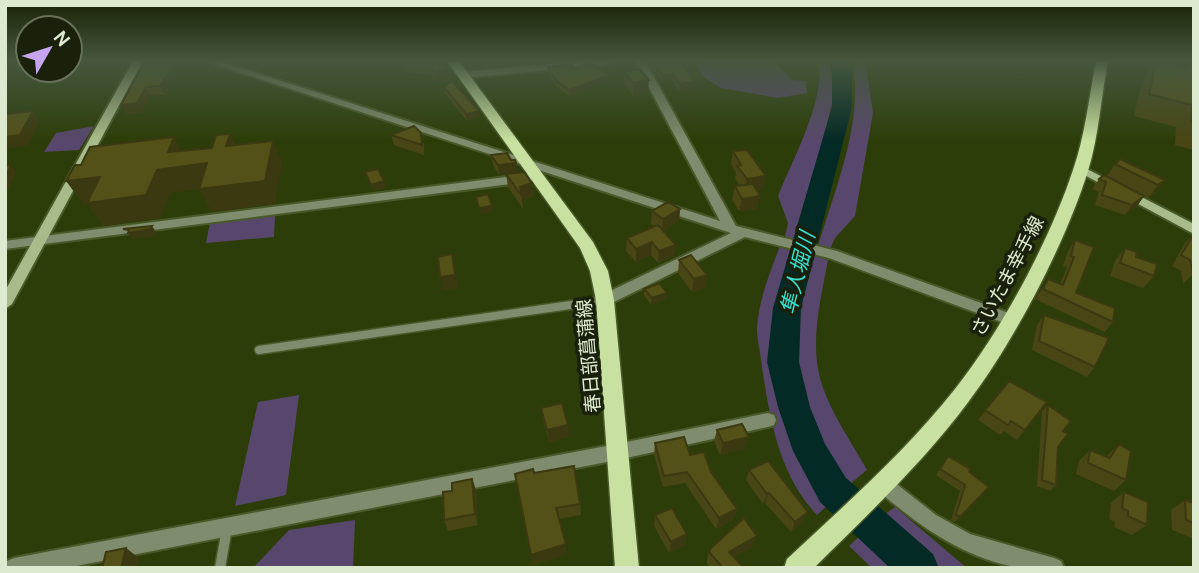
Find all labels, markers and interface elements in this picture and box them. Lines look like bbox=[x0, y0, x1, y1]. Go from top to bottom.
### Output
north arrow bbox=[14, 14, 84, 84]
text: N bbox=[49, 26, 75, 51]
street label: さいたま幸手線 bbox=[966, 212, 1049, 340]
water label: 隼人堀川 bbox=[775, 227, 820, 317]
street label: 春日部菖蒲線 bbox=[572, 298, 605, 414]

